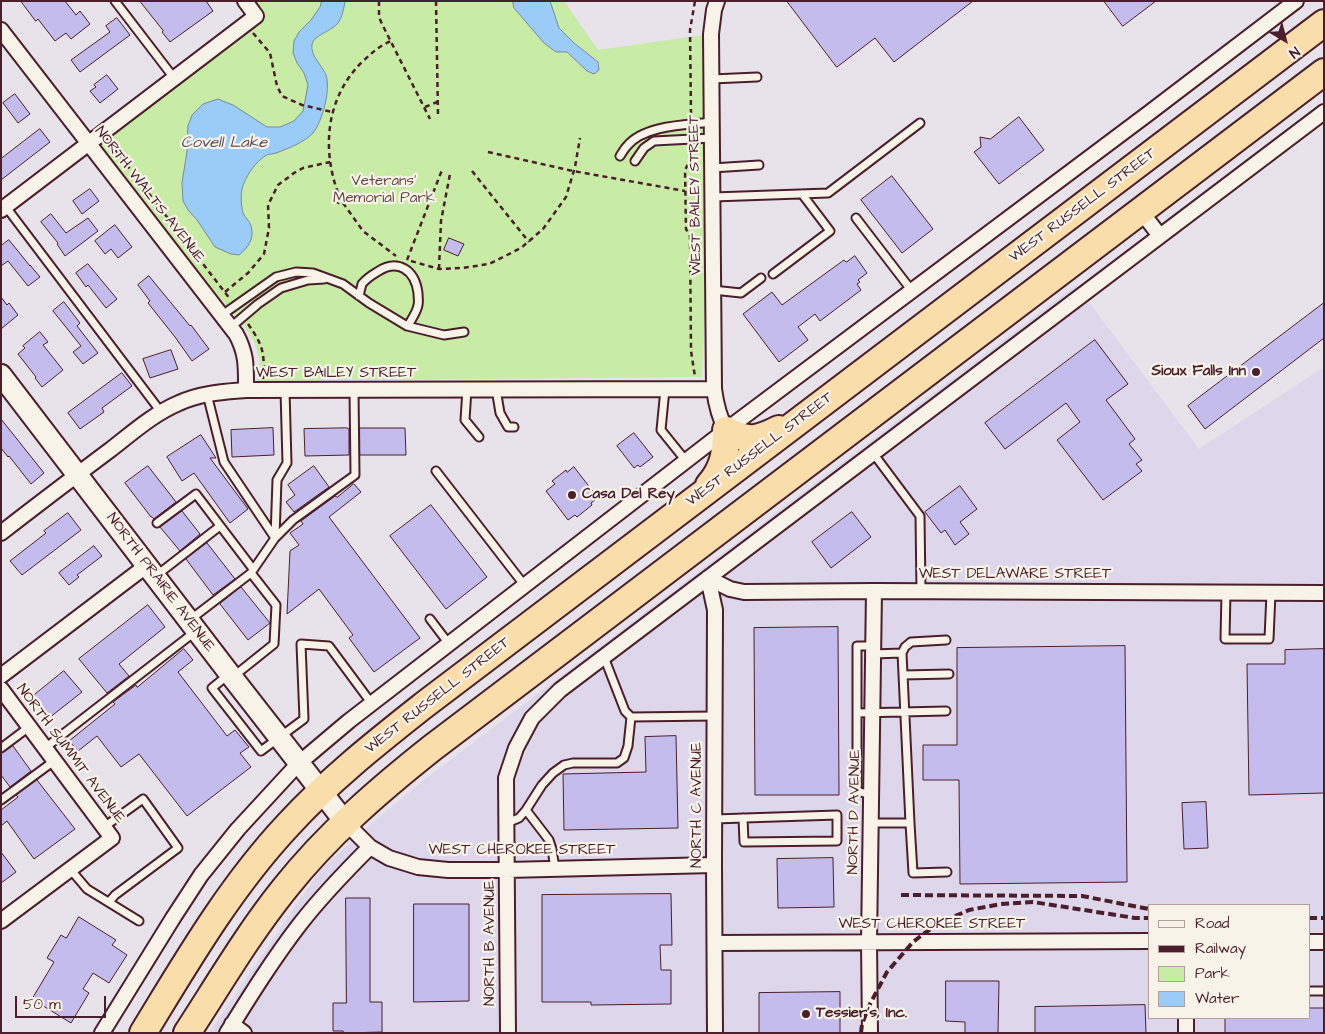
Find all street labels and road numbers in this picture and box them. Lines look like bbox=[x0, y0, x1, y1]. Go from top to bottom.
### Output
street label: WEST BAILEY STREET bbox=[686, 115, 706, 275]
street label: NORTH WALTS AVENUE bbox=[90, 123, 208, 267]
street label: WEST RUSSELL STREET bbox=[1006, 145, 1160, 267]
street label: WEST BAILEY STREET bbox=[256, 365, 416, 383]
street label: WEST RUSSELL STREET bbox=[683, 389, 837, 511]
street label: NORTH PRAIRIE AVENUE bbox=[102, 510, 218, 656]
street label: WEST DELAWARE STREET bbox=[919, 566, 1111, 584]
street label: WEST RUSSELL STREET bbox=[362, 634, 514, 758]
street label: NORTH SUMMIT AVENUE bbox=[12, 681, 128, 827]
street label: NORTH C AVENUE bbox=[689, 742, 707, 868]
street label: NORTH D AVENUE bbox=[845, 749, 865, 875]
street label: WEST CHEROKEE STREET bbox=[429, 842, 615, 860]
street label: NORTH B AVENUE bbox=[482, 880, 500, 1006]
street label: WEST CHEROKEE STREET bbox=[839, 916, 1025, 934]

